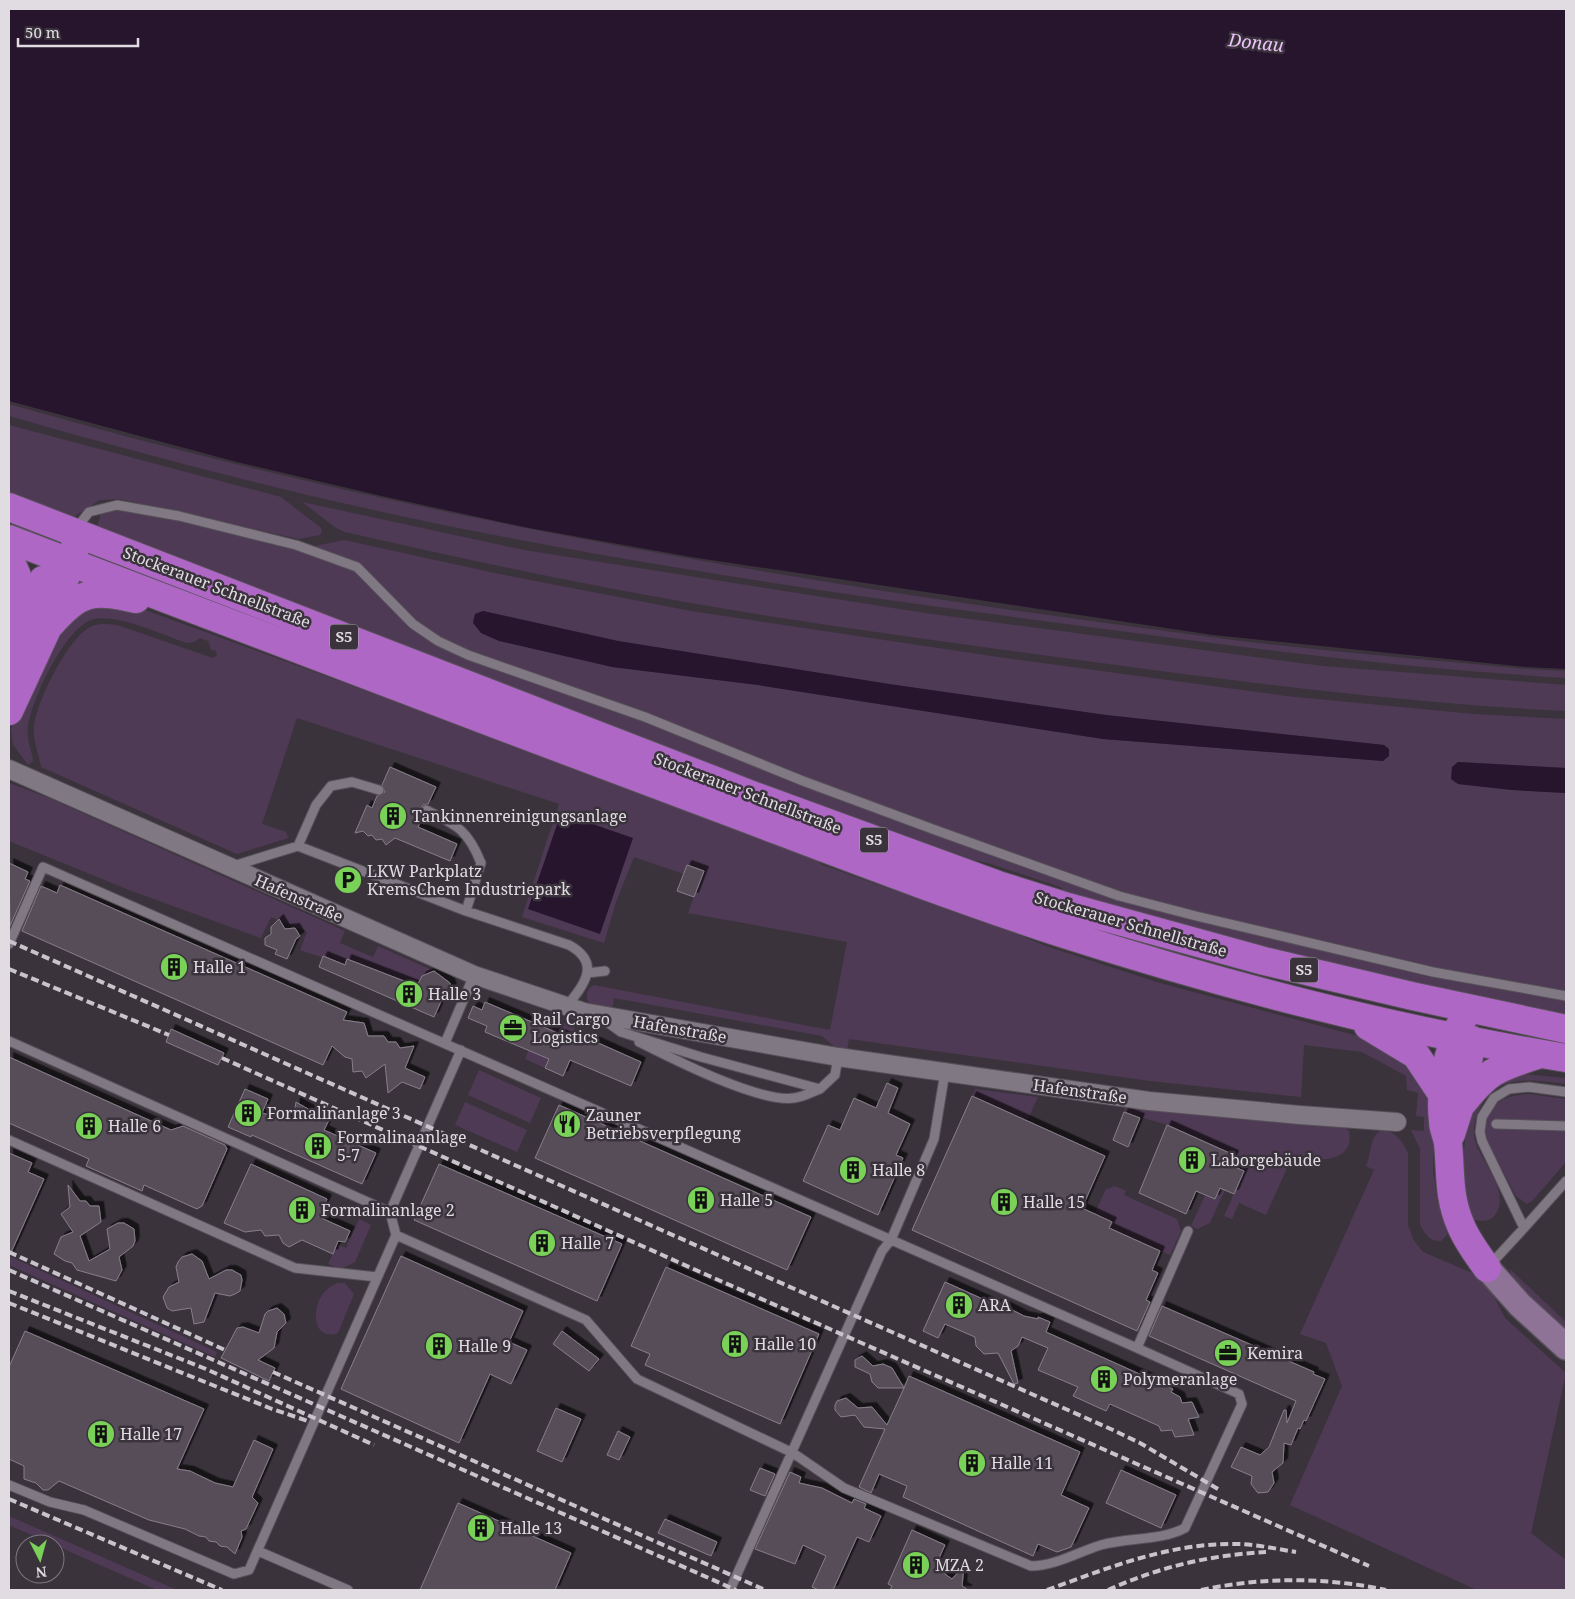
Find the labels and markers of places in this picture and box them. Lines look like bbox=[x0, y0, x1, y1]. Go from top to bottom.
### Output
building icon: Tankinnenreinigungsanlage bbox=[378, 801, 408, 831]
place label: Tankinnenreinigungsanlage bbox=[412, 805, 627, 827]
place label: LKW Parkplatz KremsChem Industriepark bbox=[367, 860, 571, 900]
parking icon: LKW Parkplatz KremsChem Industriepark bbox=[333, 865, 363, 895]
building icon: Halle 1 bbox=[159, 952, 189, 982]
place label: Halle 1 bbox=[193, 956, 246, 978]
building icon: Halle 3 bbox=[394, 979, 424, 1009]
place label: Halle 3 bbox=[428, 983, 481, 1005]
place label: Rail Cargo Logistics bbox=[532, 1008, 610, 1048]
office icon: Rail Cargo Logistics bbox=[498, 1013, 528, 1043]
building icon: Formalinanlage 3 bbox=[233, 1098, 263, 1128]
place label: Formalinanlage 3 bbox=[267, 1102, 401, 1124]
place label: Zauner Betriebsverpflegung bbox=[586, 1104, 741, 1144]
restaurant icon: Zauner Betriebsverpflegung bbox=[552, 1109, 582, 1139]
building icon: Halle 6 bbox=[74, 1111, 104, 1141]
place label: Halle 6 bbox=[108, 1115, 161, 1137]
place label: Formalinaanlage 5-7 bbox=[337, 1126, 467, 1166]
building icon: Formalinaanlage 5-7 bbox=[303, 1131, 333, 1161]
building icon: Laborgebäude bbox=[1177, 1145, 1207, 1175]
place label: Laborgebäude bbox=[1211, 1149, 1321, 1171]
building icon: Halle 8 bbox=[838, 1155, 868, 1185]
place label: Halle 8 bbox=[872, 1159, 925, 1181]
building icon: Halle 5 bbox=[686, 1185, 716, 1215]
building icon: Halle 15 bbox=[989, 1187, 1019, 1217]
place label: Halle 5 bbox=[720, 1189, 773, 1211]
place label: Halle 15 bbox=[1023, 1191, 1085, 1213]
building icon: Formalinanlage 2 bbox=[287, 1195, 317, 1225]
place label: Formalinanlage 2 bbox=[321, 1199, 455, 1221]
building icon: Halle 7 bbox=[527, 1228, 557, 1258]
place label: Halle 7 bbox=[561, 1232, 614, 1254]
building icon: ARA bbox=[944, 1290, 974, 1320]
place label: ARA bbox=[978, 1294, 1012, 1316]
building icon: Halle 10 bbox=[720, 1329, 750, 1359]
building icon: Halle 9 bbox=[424, 1331, 454, 1361]
place label: Halle 10 bbox=[754, 1333, 816, 1355]
place label: Halle 9 bbox=[458, 1335, 511, 1357]
office icon: Kemira bbox=[1213, 1338, 1243, 1368]
place label: Kemira bbox=[1247, 1342, 1303, 1364]
building icon: Polymeranlage bbox=[1089, 1364, 1119, 1394]
place label: Polymeranlage bbox=[1123, 1368, 1237, 1390]
building icon: Halle 17 bbox=[86, 1419, 116, 1449]
place label: Halle 17 bbox=[120, 1423, 182, 1445]
building icon: Halle 11 bbox=[957, 1448, 987, 1478]
place label: Halle 11 bbox=[991, 1452, 1053, 1474]
building icon: Halle 13 bbox=[466, 1513, 496, 1543]
place label: Halle 13 bbox=[500, 1517, 562, 1539]
building icon: MZA 2 bbox=[901, 1550, 931, 1580]
place label: MZA 2 bbox=[935, 1554, 984, 1576]

